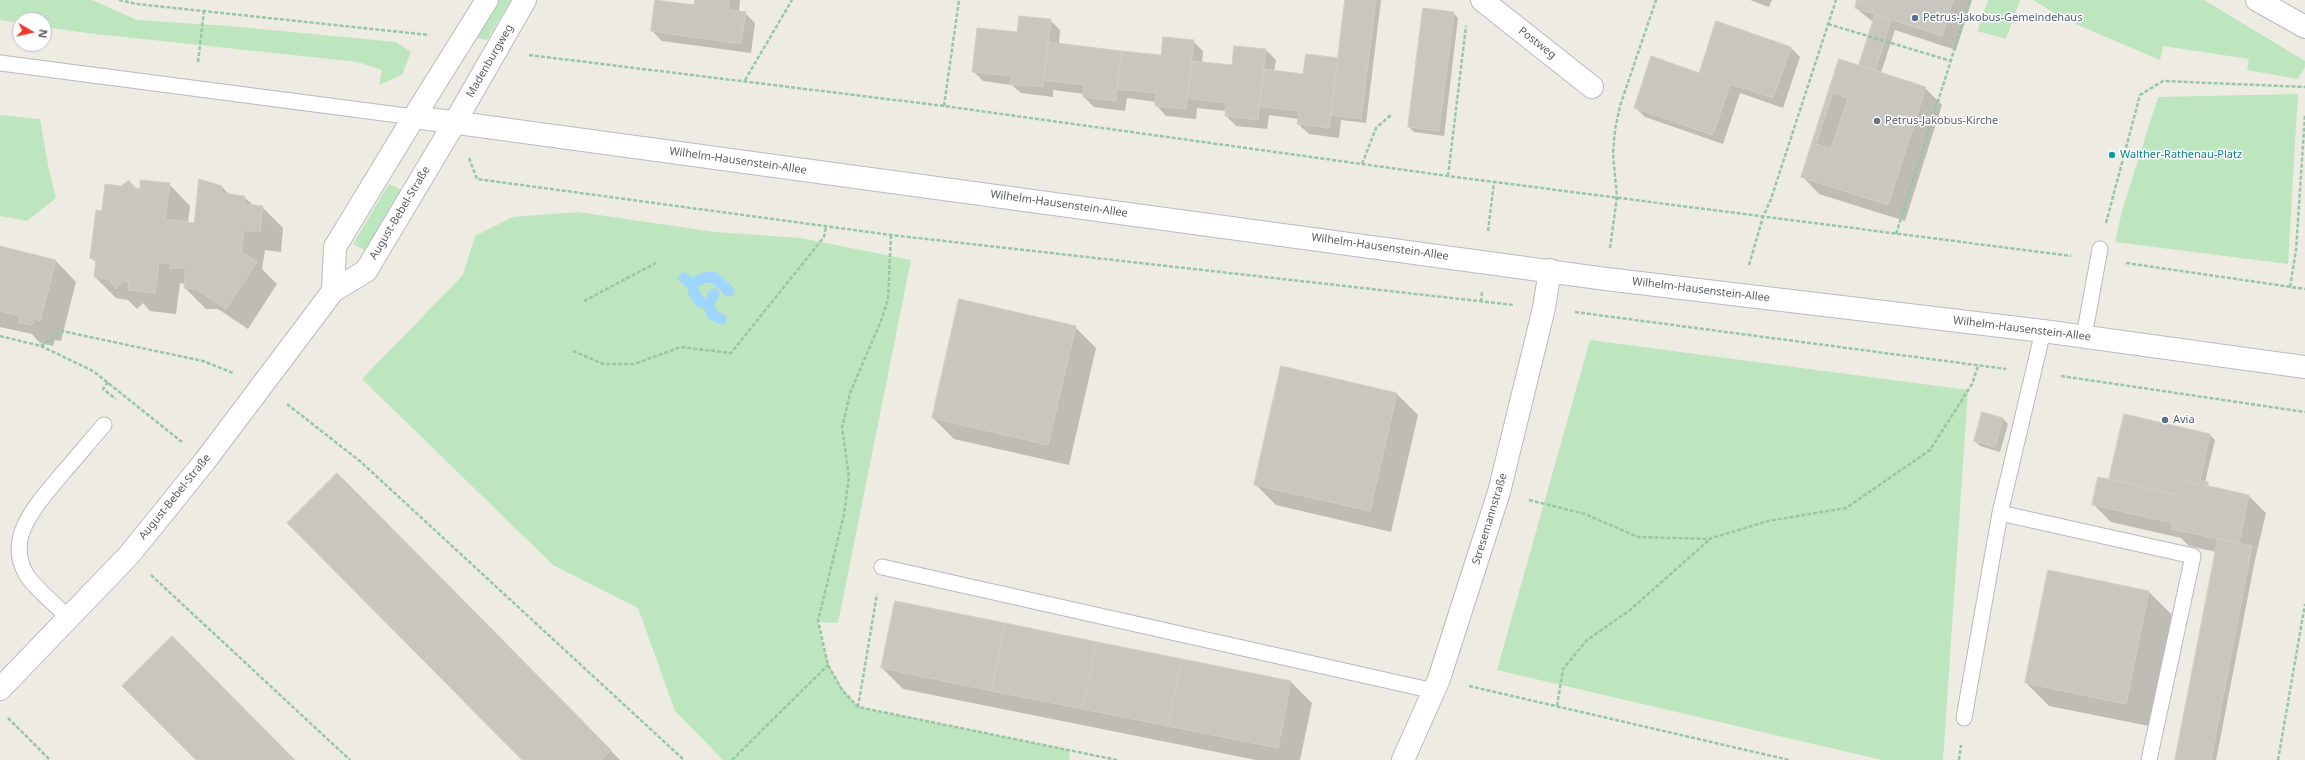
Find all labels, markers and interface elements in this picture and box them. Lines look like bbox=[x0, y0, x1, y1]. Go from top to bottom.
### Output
place label: Petrus-Jakobus-Gemeindehaus bbox=[1923, 11, 2082, 25]
north arrow bbox=[12, 12, 52, 52]
marker: Petrus-Jakobus-Gemeindehaus bbox=[1910, 13, 1920, 23]
street label: Madenburgweg bbox=[464, 22, 516, 100]
street label: Postweg bbox=[1516, 24, 1558, 62]
text: N bbox=[35, 28, 51, 39]
place label: Petrus-Jakobus-Kirche bbox=[1885, 114, 1998, 128]
marker: Petrus-Jakobus-Kirche bbox=[1872, 116, 1882, 126]
street label: Wilhelm-Hausenstein-Allee bbox=[668, 145, 808, 177]
place label: Walther-Rathenau-Platz bbox=[2120, 148, 2242, 162]
marker: Walther-Rathenau-Platz bbox=[2107, 150, 2117, 160]
street label: August-Bebel-Straße bbox=[367, 164, 433, 262]
street label: Wilhelm-Hausenstein-Allee bbox=[989, 188, 1129, 220]
street label: Wilhelm-Hausenstein-Allee bbox=[1310, 231, 1450, 263]
street label: Wilhelm-Hausenstein-Allee bbox=[1631, 275, 1771, 305]
street label: Wilhelm-Hausenstein-Allee bbox=[1952, 314, 2092, 344]
place label: Avia bbox=[2173, 413, 2195, 427]
marker: Avia bbox=[2160, 415, 2170, 425]
street label: August-Bebel-Straße bbox=[136, 451, 214, 543]
street label: Stresemannstraße bbox=[1470, 472, 1510, 566]

